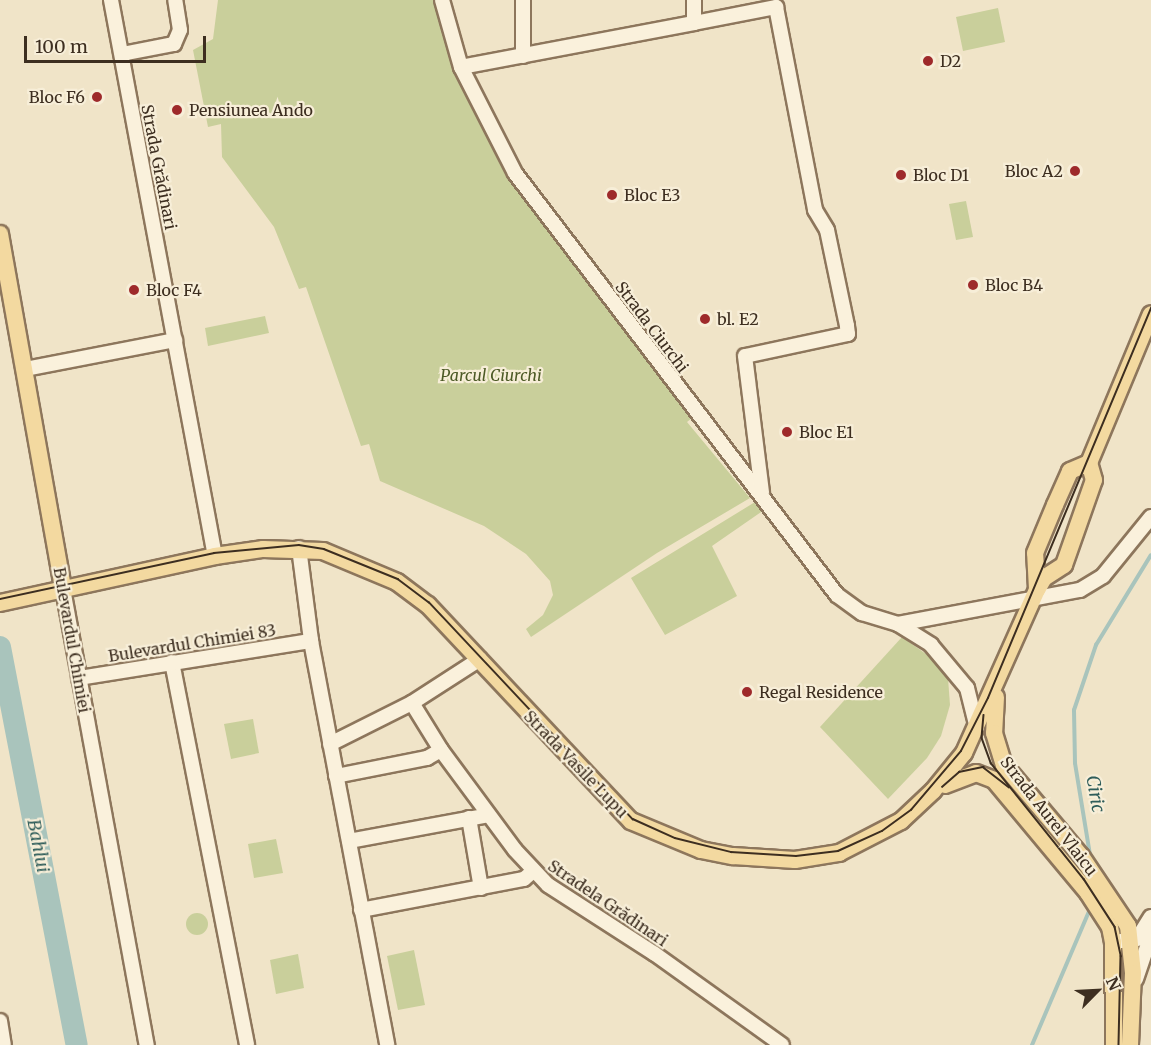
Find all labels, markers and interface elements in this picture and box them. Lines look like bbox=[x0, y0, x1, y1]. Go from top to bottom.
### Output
scale bar bbox=[27, 24, 208, 62]
text: 100 m bbox=[35, 35, 88, 58]
place label: D2 bbox=[940, 51, 961, 71]
marker: D2 bbox=[921, 54, 935, 68]
place label: Bloc F6 bbox=[29, 87, 85, 107]
marker: Bloc F6 bbox=[90, 90, 104, 104]
place label: Pensiunea Ando bbox=[189, 100, 313, 120]
street label: Strada Grădinari bbox=[137, 103, 181, 231]
marker: Pensiunea Ando bbox=[170, 103, 184, 117]
place label: Bloc A2 bbox=[1005, 161, 1063, 181]
marker: Bloc A2 bbox=[1068, 164, 1082, 178]
place label: Bloc D1 bbox=[913, 165, 969, 185]
marker: Bloc D1 bbox=[894, 168, 908, 182]
place label: Bloc E3 bbox=[624, 185, 680, 205]
marker: Bloc E3 bbox=[605, 188, 619, 202]
place label: Bloc B4 bbox=[985, 275, 1043, 295]
street label: Strada Ciurchi bbox=[612, 278, 692, 376]
marker: Bloc B4 bbox=[966, 278, 980, 292]
place label: Bloc F4 bbox=[146, 280, 202, 300]
marker: Bloc F4 bbox=[127, 283, 141, 297]
place label: bl. E2 bbox=[717, 309, 759, 329]
marker: bl. E2 bbox=[698, 312, 712, 326]
park label: Parcul Ciurchi bbox=[440, 365, 542, 385]
place label: Bloc E1 bbox=[799, 422, 853, 442]
marker: Bloc E1 bbox=[780, 425, 794, 439]
street label: Bulevardul Chimiei bbox=[50, 566, 94, 714]
street label: Bulevardul Chimiei 83 bbox=[107, 620, 277, 666]
place label: Regal Residence bbox=[759, 682, 883, 702]
marker: Regal Residence bbox=[740, 685, 754, 699]
street label: Strada Vasile Lupu bbox=[520, 706, 632, 822]
street label: Strada Aurel Vlaicu bbox=[996, 753, 1102, 879]
water label: Ciric bbox=[1081, 774, 1109, 814]
water label: Bahlui bbox=[22, 818, 54, 874]
street label: Stradela Grădinari bbox=[544, 856, 672, 950]
north arrow bbox=[1067, 961, 1127, 1021]
text: N bbox=[1102, 974, 1125, 994]

